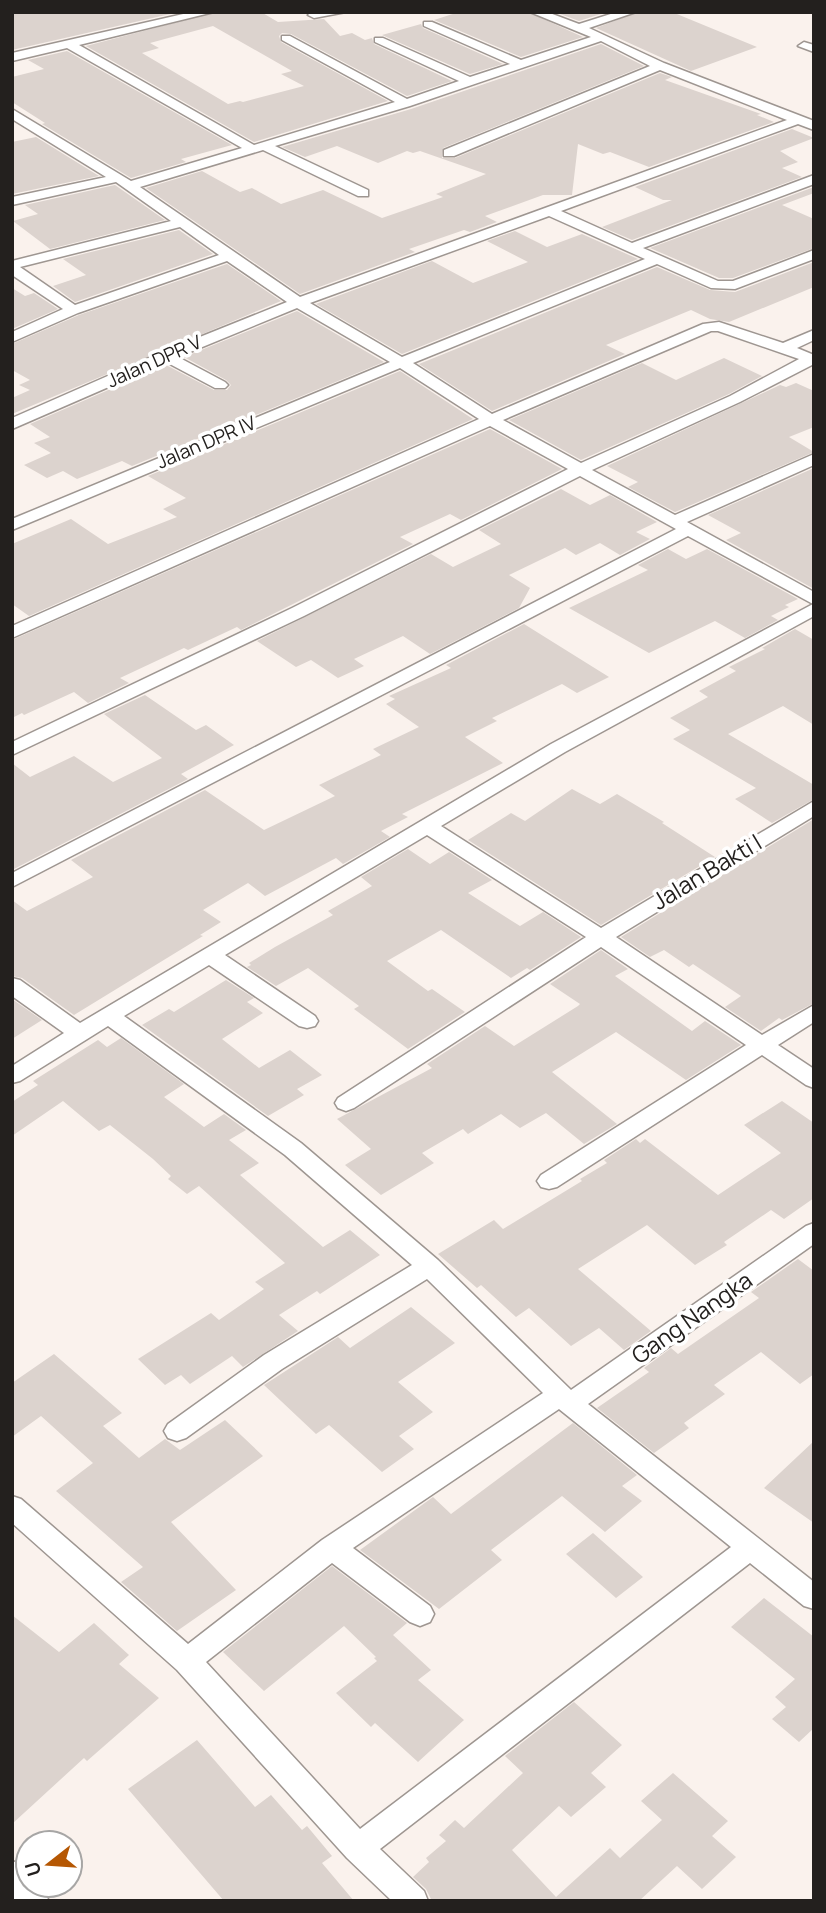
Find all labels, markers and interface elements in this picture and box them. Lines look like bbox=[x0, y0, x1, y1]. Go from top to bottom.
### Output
street label: Jalan DPR V bbox=[103, 328, 206, 393]
street label: Jalan DPR IV bbox=[152, 409, 260, 475]
street label: Jalan Bakti I bbox=[646, 826, 767, 916]
street label: Gang Nangka bbox=[625, 1264, 758, 1371]
north arrow bbox=[14, 1829, 84, 1899]
text: U bbox=[18, 1859, 47, 1879]

